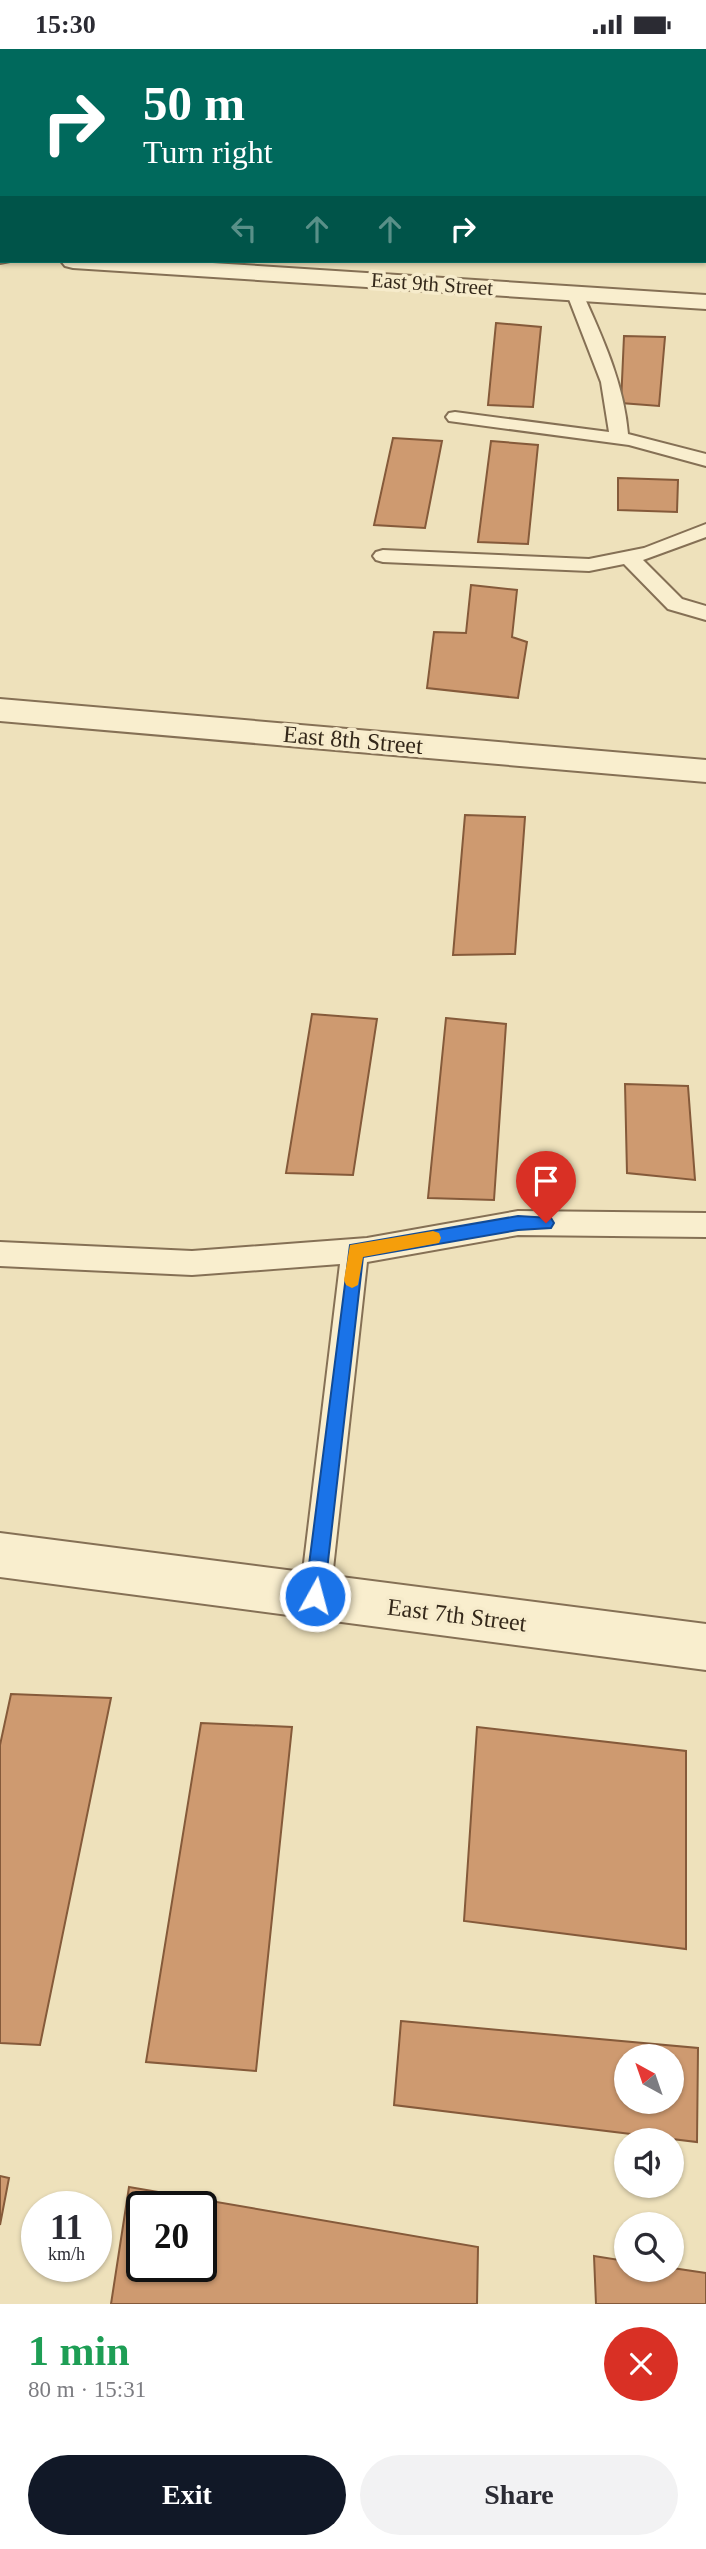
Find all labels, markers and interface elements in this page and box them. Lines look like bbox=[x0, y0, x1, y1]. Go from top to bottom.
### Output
text: 15:30 bbox=[35, 10, 96, 39]
text: 50 m bbox=[143, 76, 245, 131]
icon: right bbox=[28, 77, 119, 168]
text: Turn right bbox=[143, 134, 273, 170]
icon: left bbox=[225, 210, 263, 248]
icon: ahead bbox=[298, 210, 336, 248]
icon: ahead bbox=[371, 210, 409, 248]
icon: right bbox=[444, 210, 482, 248]
street label: East 9th Street bbox=[370, 268, 494, 300]
street label: East 8th Street bbox=[282, 721, 424, 759]
pin bbox=[516, 1151, 576, 1223]
icon: arrive bbox=[527, 1162, 565, 1200]
position arrow bbox=[278, 1559, 352, 1633]
street label: East 7th Street bbox=[386, 1594, 528, 1636]
north arrow bbox=[614, 2044, 684, 2114]
map controls bbox=[614, 2044, 684, 2282]
button: sound bbox=[614, 2128, 684, 2198]
speed limit sign: 20 bbox=[126, 2191, 217, 2282]
text: 11 bbox=[50, 2208, 83, 2247]
button: search bbox=[614, 2212, 684, 2282]
text: km/h bbox=[48, 2244, 85, 2264]
button: close bbox=[604, 2327, 678, 2401]
text: 1 min bbox=[28, 2328, 130, 2374]
text: 80 m · 15:31 bbox=[28, 2377, 146, 2402]
button: Exit bbox=[28, 2455, 346, 2535]
button: Share bbox=[360, 2455, 678, 2535]

